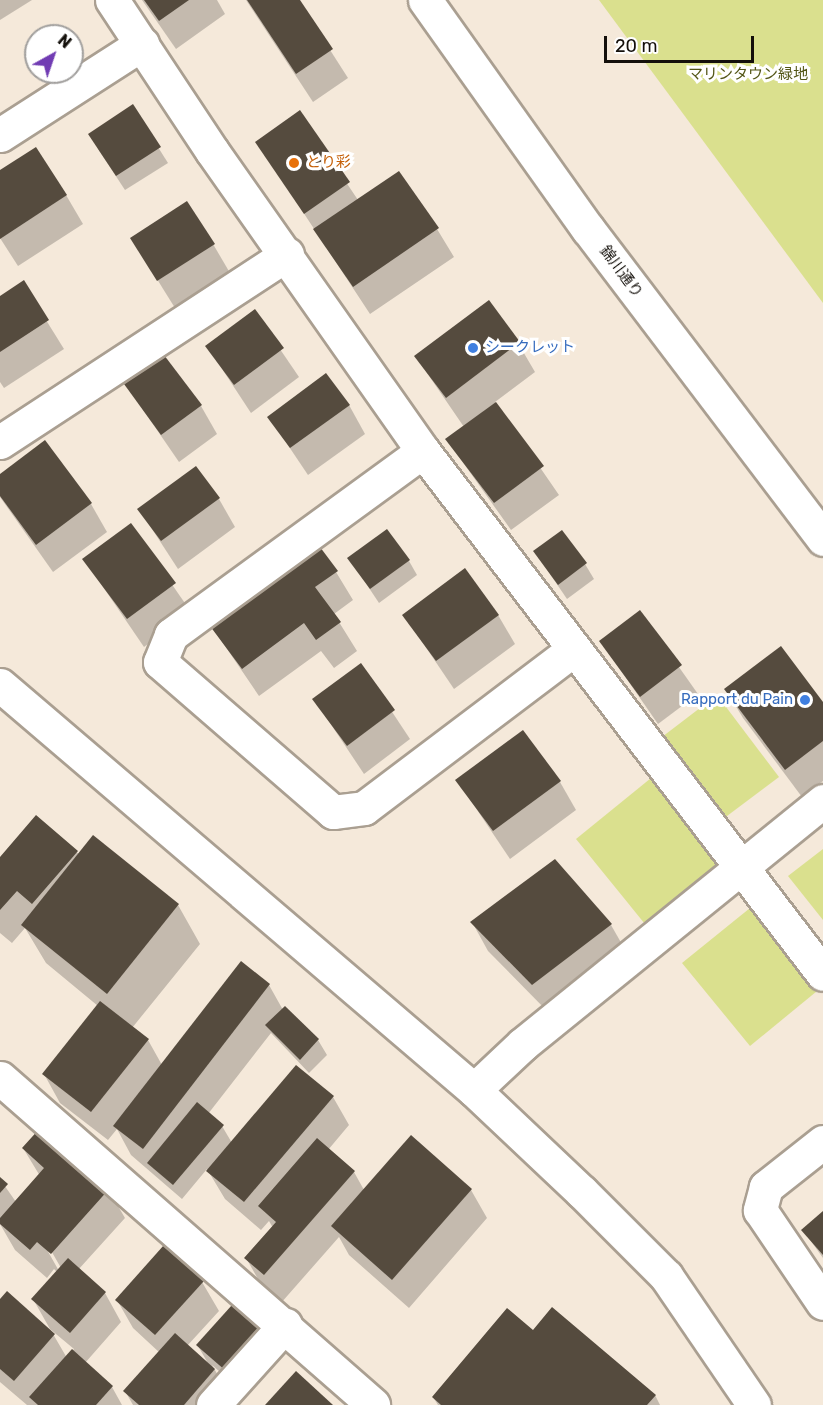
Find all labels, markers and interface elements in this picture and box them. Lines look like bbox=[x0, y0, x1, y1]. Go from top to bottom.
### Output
north arrow bbox=[24, 24, 84, 84]
scale bar bbox=[607, 24, 757, 62]
text: N bbox=[54, 30, 75, 52]
text: 20 m bbox=[615, 35, 657, 57]
park label: マリンタウン緑地 bbox=[688, 66, 808, 84]
place label: とり彩 bbox=[306, 154, 351, 172]
marker: とり彩 bbox=[287, 156, 301, 170]
street label: 錦川通り bbox=[596, 243, 646, 301]
place label: シークレット bbox=[485, 339, 575, 357]
marker: シークレット bbox=[466, 341, 480, 355]
place label: Rapport du Pain bbox=[681, 691, 793, 709]
marker: Rapport du Pain bbox=[798, 693, 812, 707]

